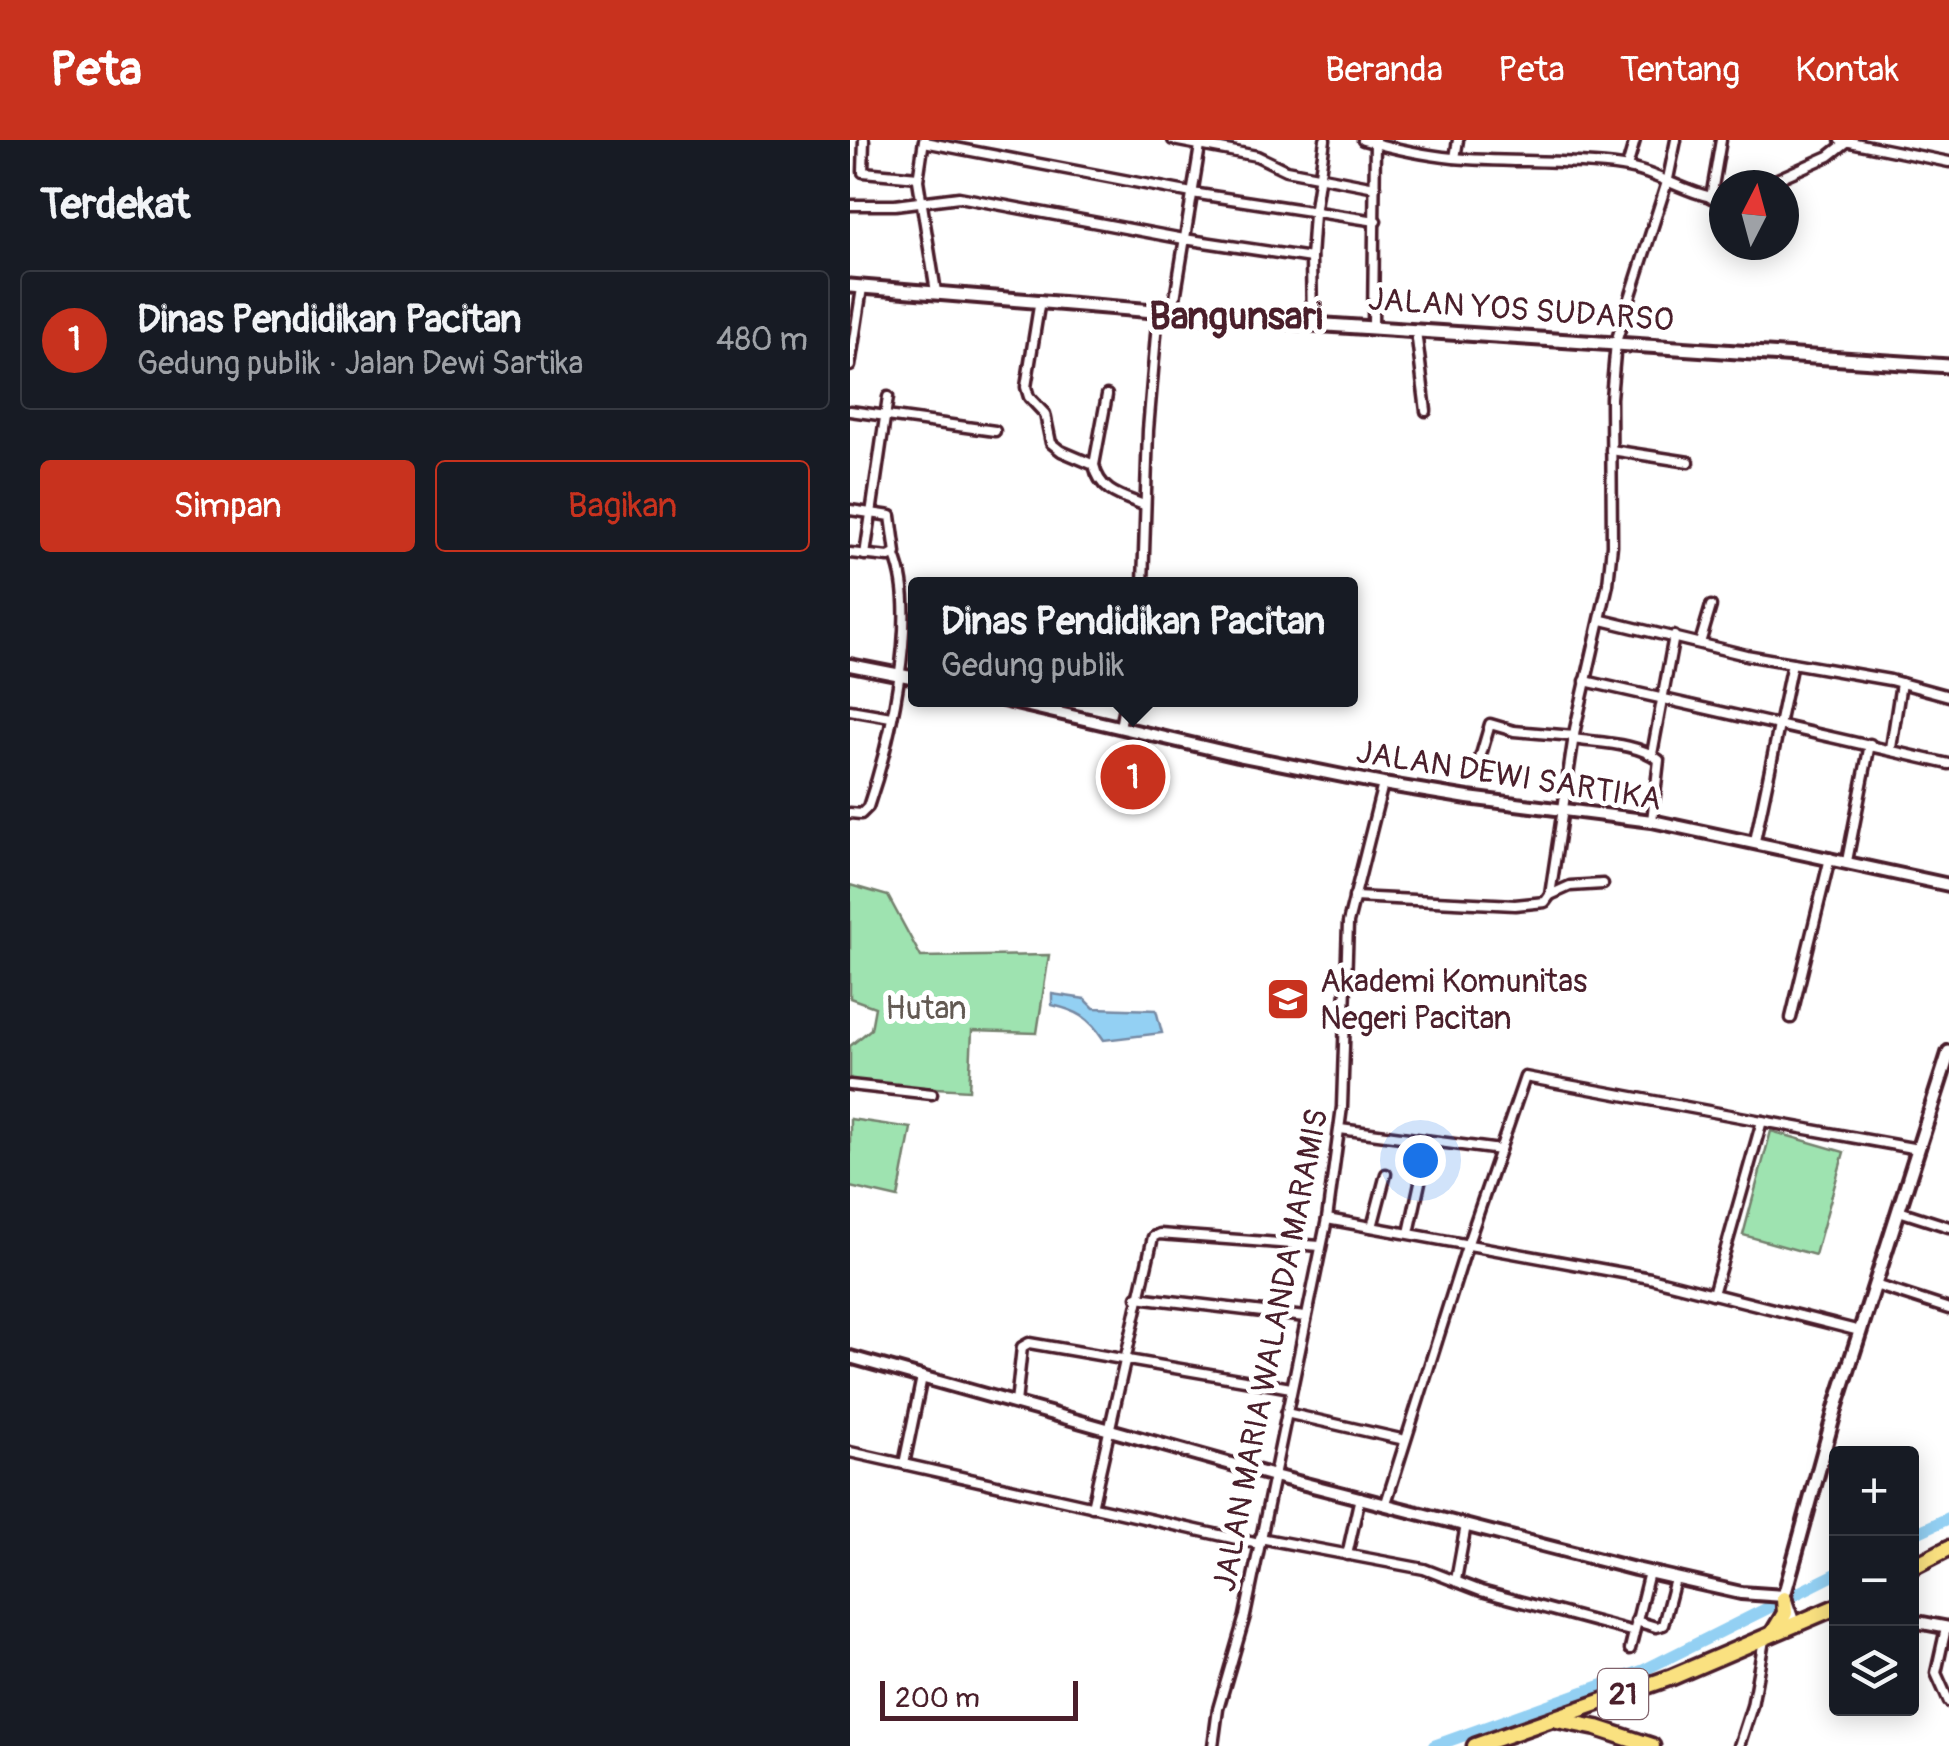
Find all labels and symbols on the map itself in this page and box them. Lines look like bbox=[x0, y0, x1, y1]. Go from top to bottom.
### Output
north arrow bbox=[1709, 170, 1799, 260]
street label: JALAN YOS SUDARSO bbox=[1367, 279, 1675, 341]
district label: Bangunsari bbox=[1149, 293, 1323, 341]
street label: JALAN DEWI SARTIKA bbox=[1353, 732, 1664, 820]
pin: 1 bbox=[1100, 740, 1166, 814]
place label: Akademi Komunitas Negeri Pacitan bbox=[1320, 962, 1587, 1039]
school or university icon: Akademi Komunitas Negeri Pacitan bbox=[1265, 976, 1311, 1022]
park label: Hutan bbox=[885, 989, 967, 1029]
street label: JALAN MARIA WALANDA MARAMIS bbox=[1205, 1105, 1337, 1595]
your location bbox=[1395, 1135, 1446, 1186]
road number: 21 bbox=[1598, 1669, 1648, 1719]
scale bar bbox=[880, 1676, 1078, 1720]

